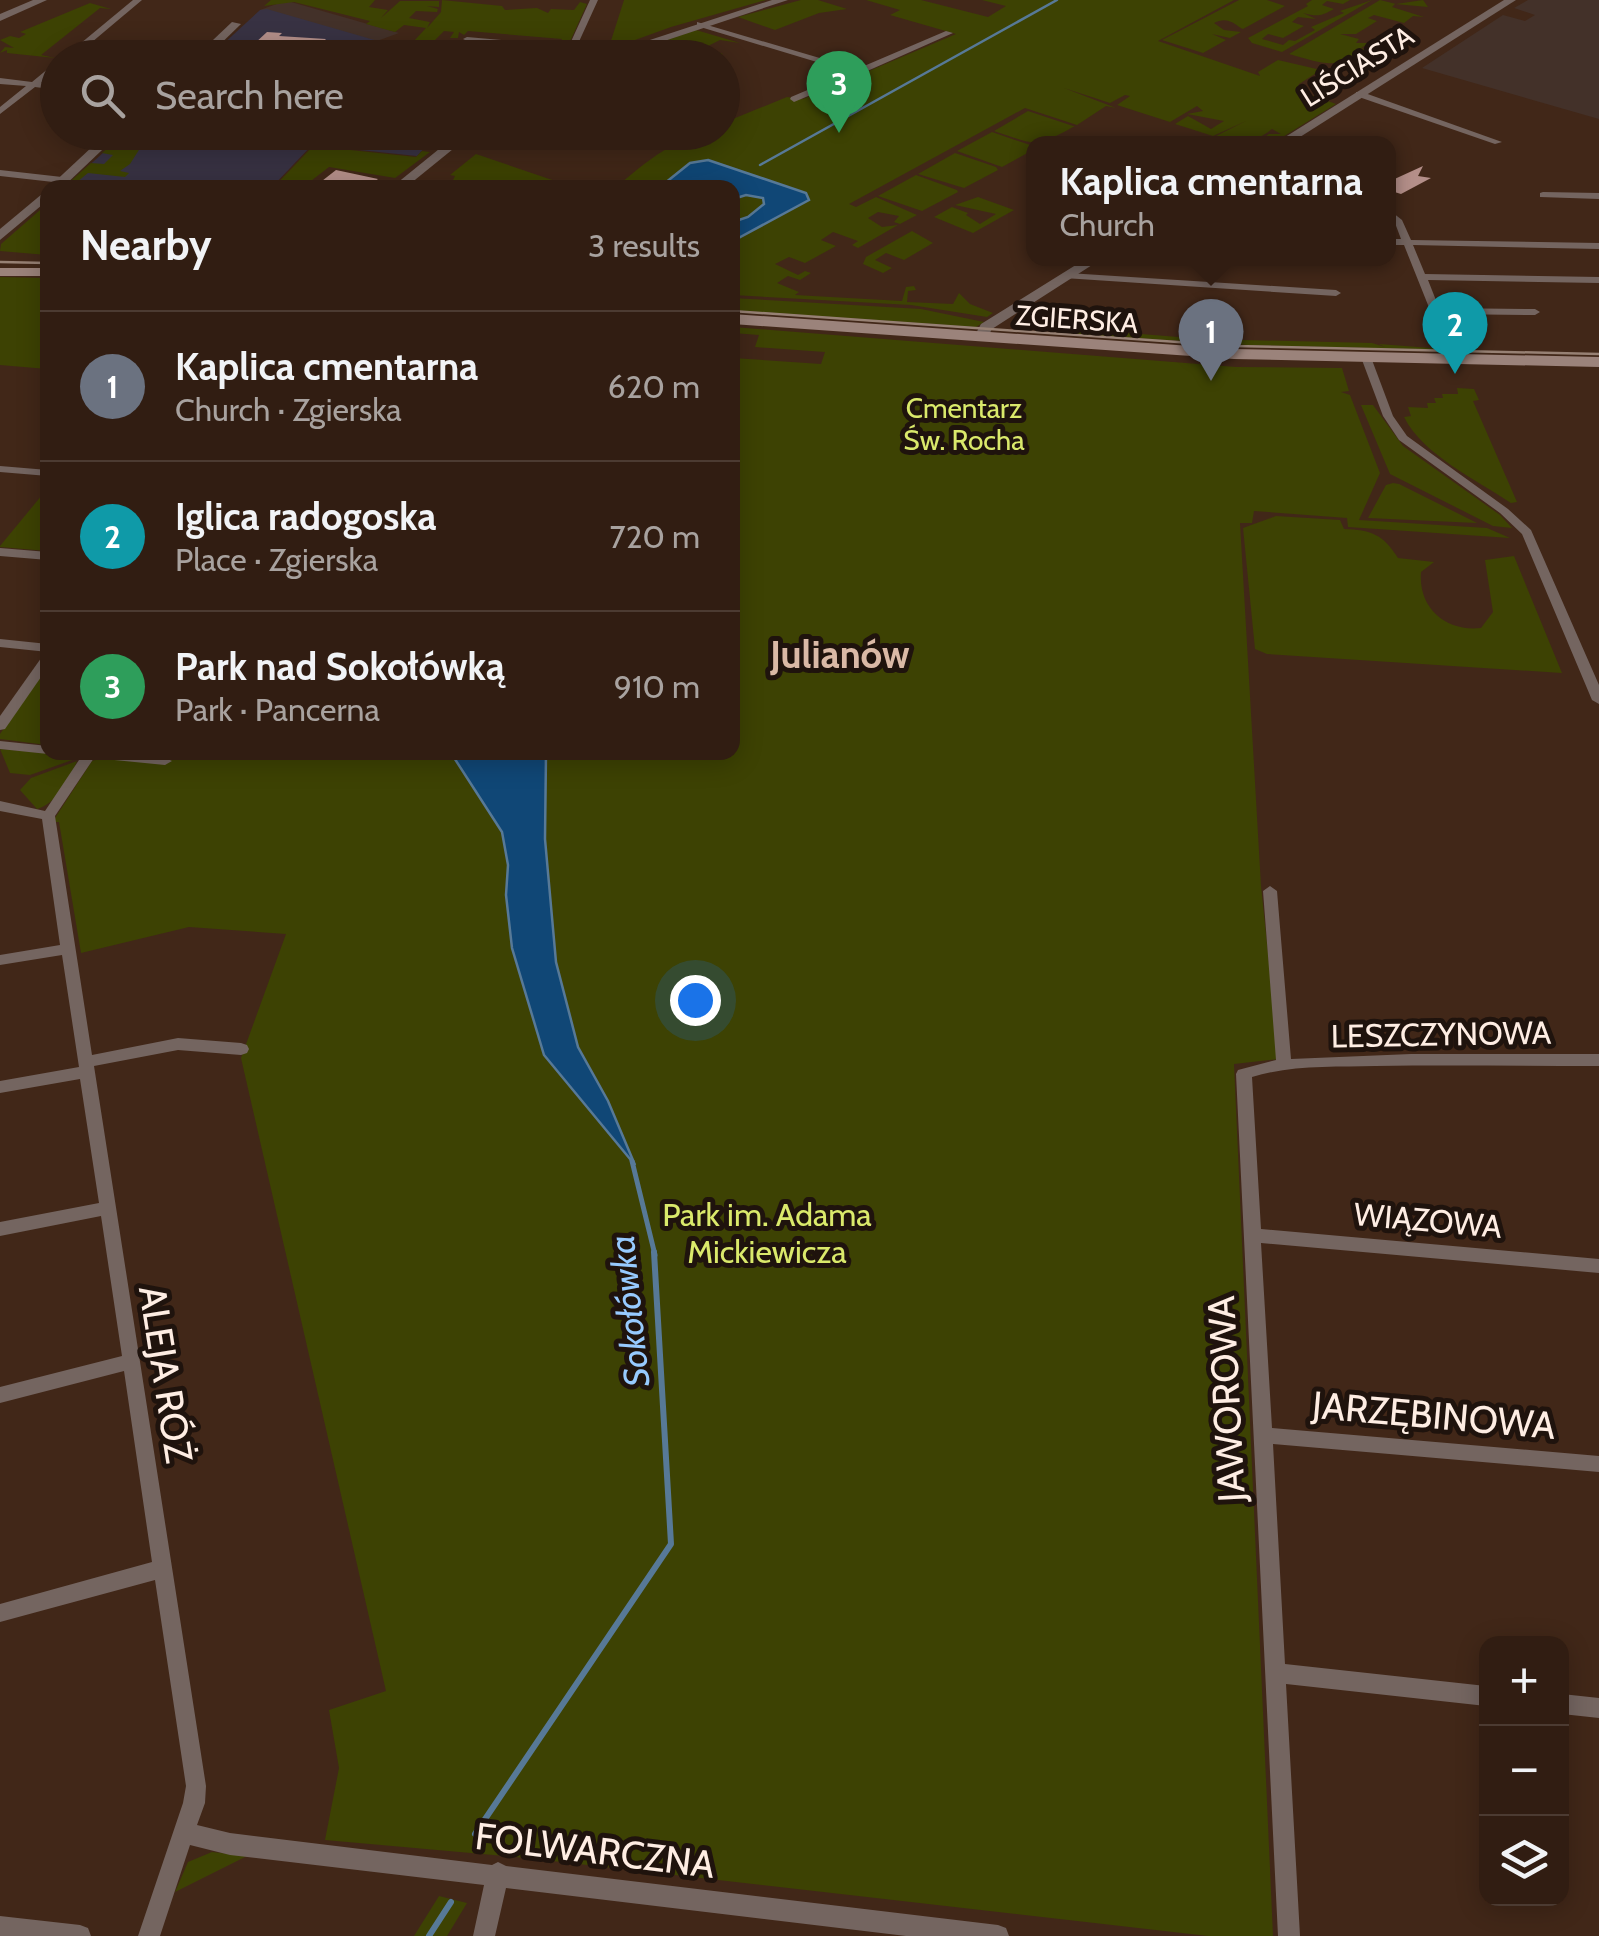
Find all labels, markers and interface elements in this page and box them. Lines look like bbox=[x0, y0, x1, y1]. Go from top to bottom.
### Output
street label: LIŚCIASTA bbox=[1294, 18, 1420, 114]
search box bbox=[40, 40, 740, 150]
pin: 3 bbox=[806, 51, 872, 133]
icon: search bbox=[75, 68, 130, 123]
text: Search here bbox=[155, 72, 344, 119]
popup bbox=[1026, 136, 1396, 266]
text: Kaplica cmentarna bbox=[1059, 158, 1363, 205]
text: Church bbox=[1059, 205, 1155, 244]
text: Nearby bbox=[80, 219, 212, 271]
text: 3 results bbox=[588, 226, 700, 265]
pin: 2 bbox=[1422, 292, 1488, 374]
street label: ZGIERSKA bbox=[1015, 298, 1140, 340]
pin: 1 bbox=[1178, 298, 1244, 381]
text: Kaplica cmentarna bbox=[175, 343, 478, 390]
text: 1 bbox=[107, 367, 118, 406]
text: 620 m bbox=[607, 367, 700, 406]
text: Church · Zgierska bbox=[175, 390, 402, 429]
park label: Cmentarz Św. Rocha bbox=[903, 391, 1025, 457]
text: Iglica radogoska bbox=[175, 493, 436, 540]
text: 2 bbox=[104, 517, 121, 556]
text: 720 m bbox=[610, 517, 700, 556]
text: Place · Zgierska bbox=[175, 540, 378, 579]
district label: Julianów bbox=[769, 631, 910, 678]
text: Park nad Sokołówką bbox=[175, 643, 505, 690]
text: 3 bbox=[104, 667, 121, 706]
text: 910 m bbox=[614, 667, 700, 706]
text: Park · Pancerna bbox=[175, 690, 380, 729]
your location bbox=[670, 975, 721, 1026]
street label: LESZCZYNOWA bbox=[1330, 1013, 1552, 1055]
street label: WIĄZOWA bbox=[1352, 1194, 1504, 1246]
park label: Park im. Adama Mickiewicza bbox=[662, 1195, 872, 1271]
water label: Sokołówka bbox=[600, 1233, 658, 1389]
street label: ALEJA RÓŻ bbox=[129, 1282, 203, 1466]
street label: JAWOROWA bbox=[1197, 1294, 1255, 1504]
street label: JARZĘBINOWA bbox=[1309, 1381, 1558, 1449]
map controls bbox=[1479, 1636, 1569, 1906]
button: + bbox=[1479, 1636, 1569, 1726]
button: − bbox=[1479, 1726, 1569, 1816]
street label: FOLWARCZNA bbox=[472, 1812, 718, 1888]
button: layers bbox=[1479, 1816, 1569, 1906]

